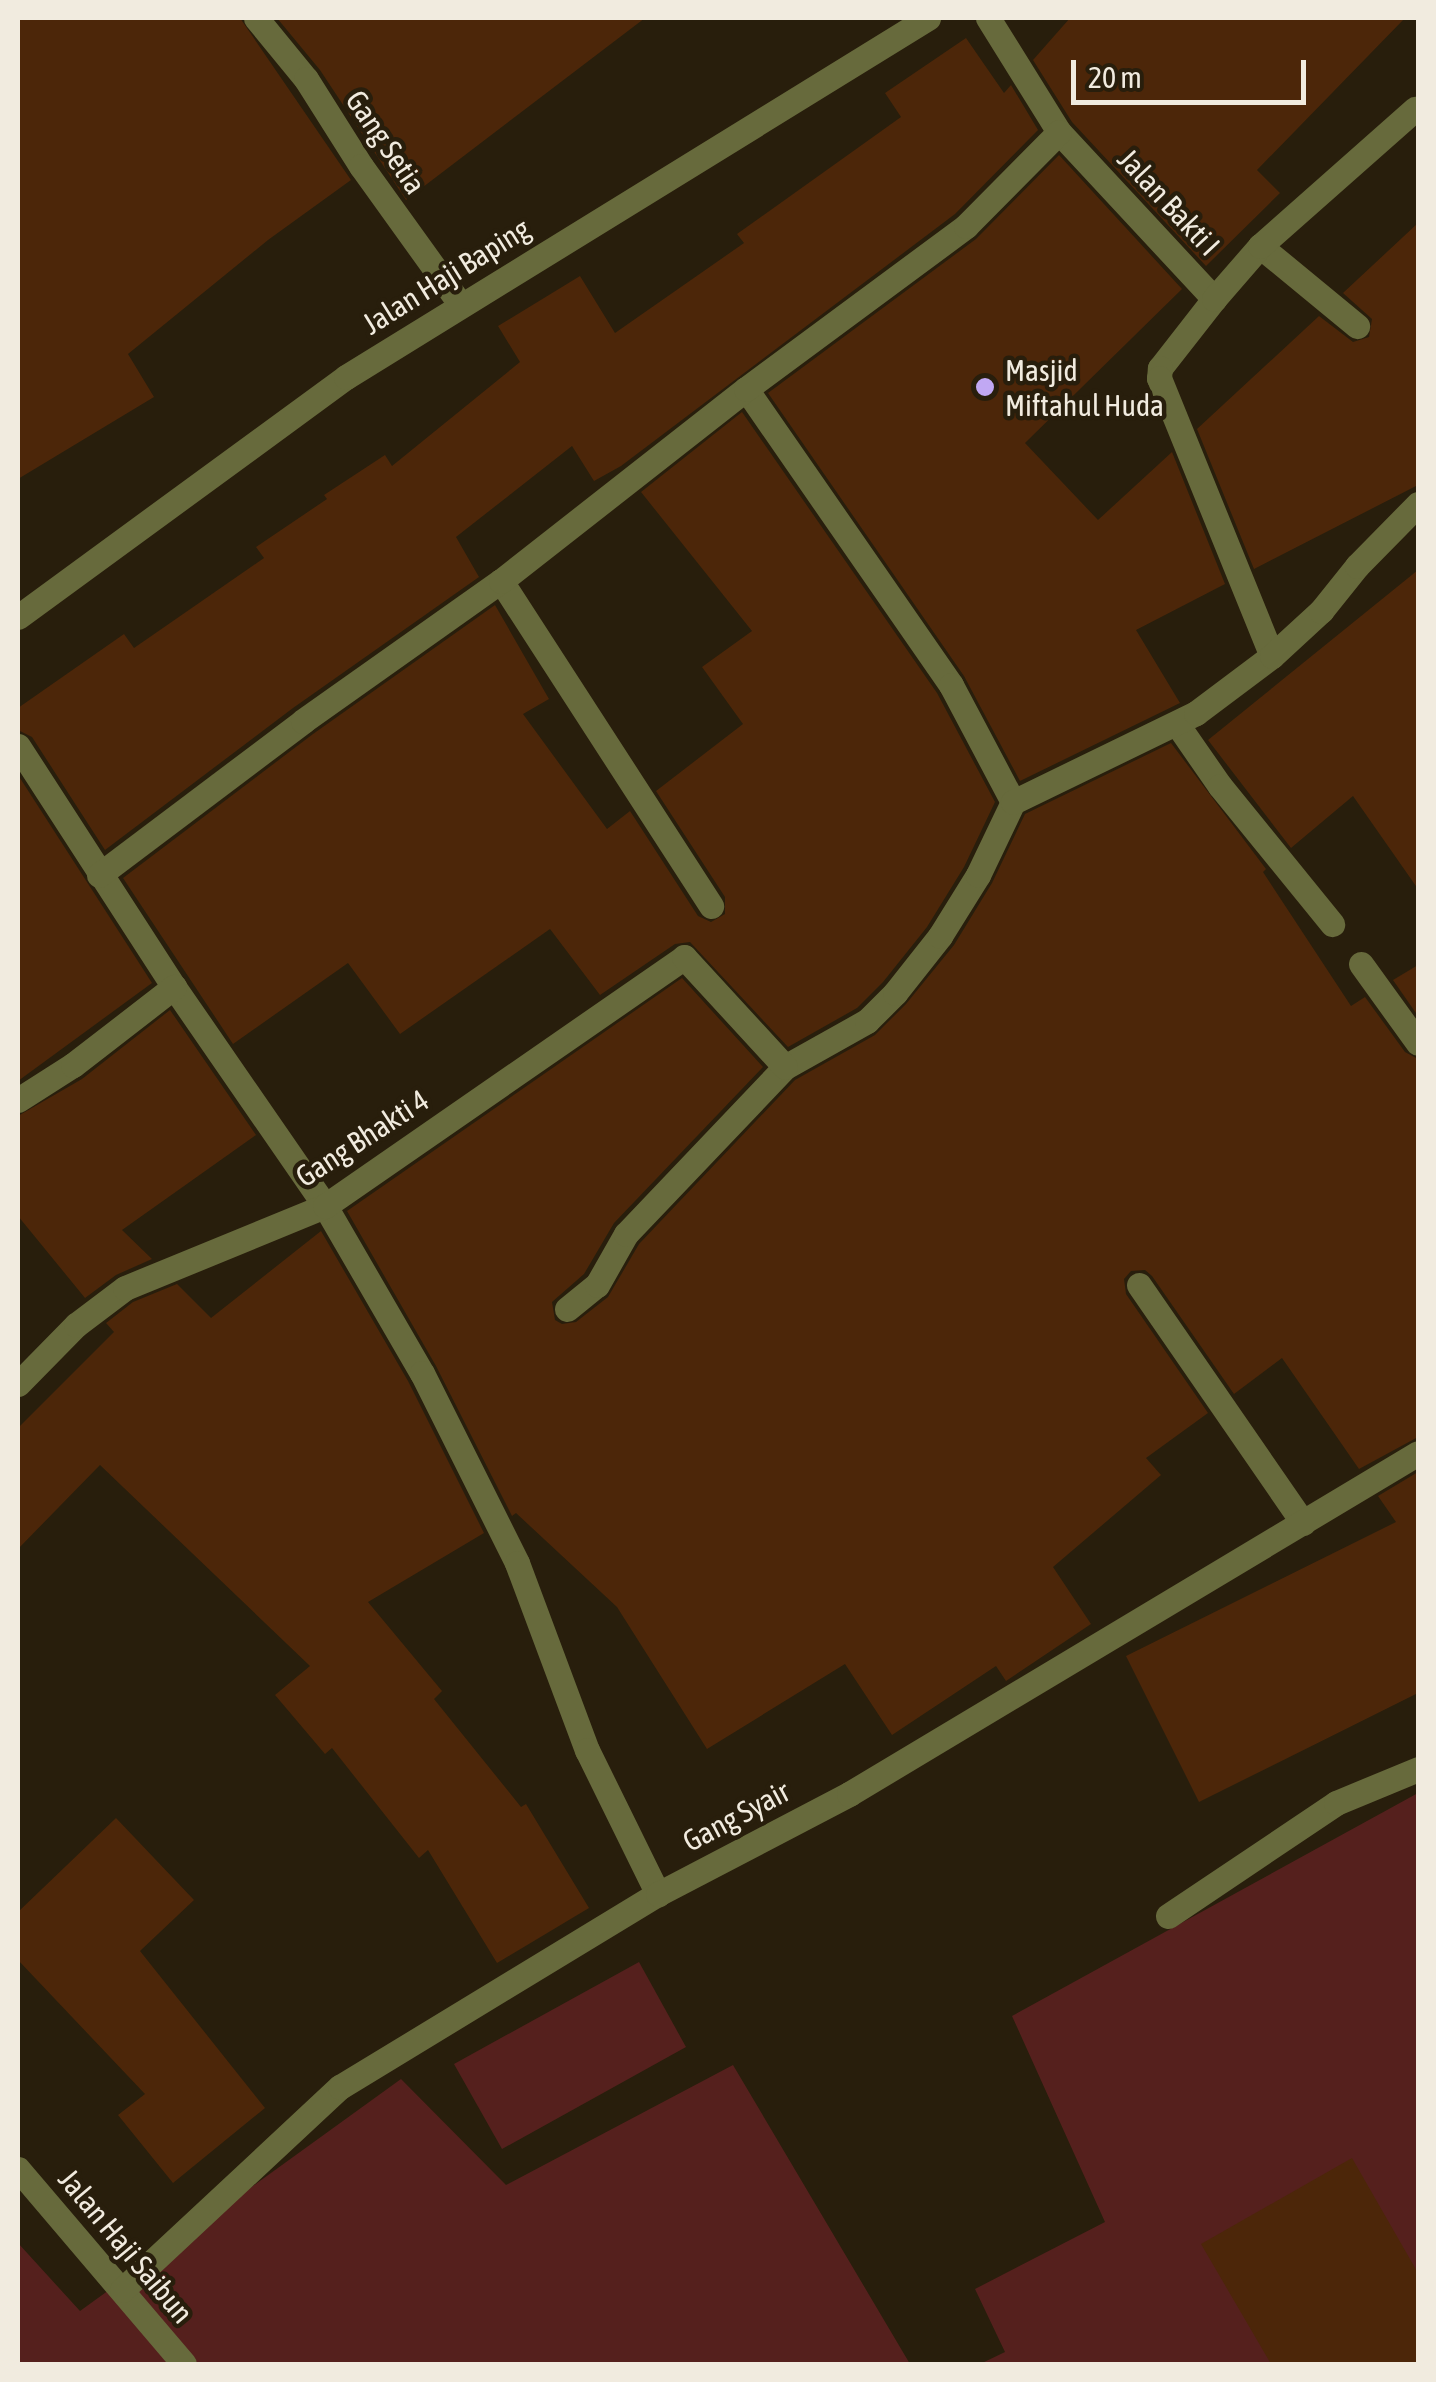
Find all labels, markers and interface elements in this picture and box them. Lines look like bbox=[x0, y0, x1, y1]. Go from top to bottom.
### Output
scale bar bbox=[1076, 40, 1311, 102]
text: 20 m bbox=[1088, 60, 1142, 94]
street label: Gang Setia bbox=[338, 83, 434, 201]
street label: Jalan Bakti I bbox=[1111, 141, 1227, 263]
street label: Jalan Haji Baping bbox=[356, 210, 536, 342]
place label: Masjid Miftahul Huda bbox=[1005, 352, 1164, 422]
marker: Masjid Miftahul Huda bbox=[974, 376, 996, 398]
street label: Gang Bhakti 4 bbox=[289, 1082, 435, 1194]
street label: Gang Syair bbox=[677, 1773, 795, 1859]
street label: Jalan Haji Saibun bbox=[51, 2162, 201, 2330]

